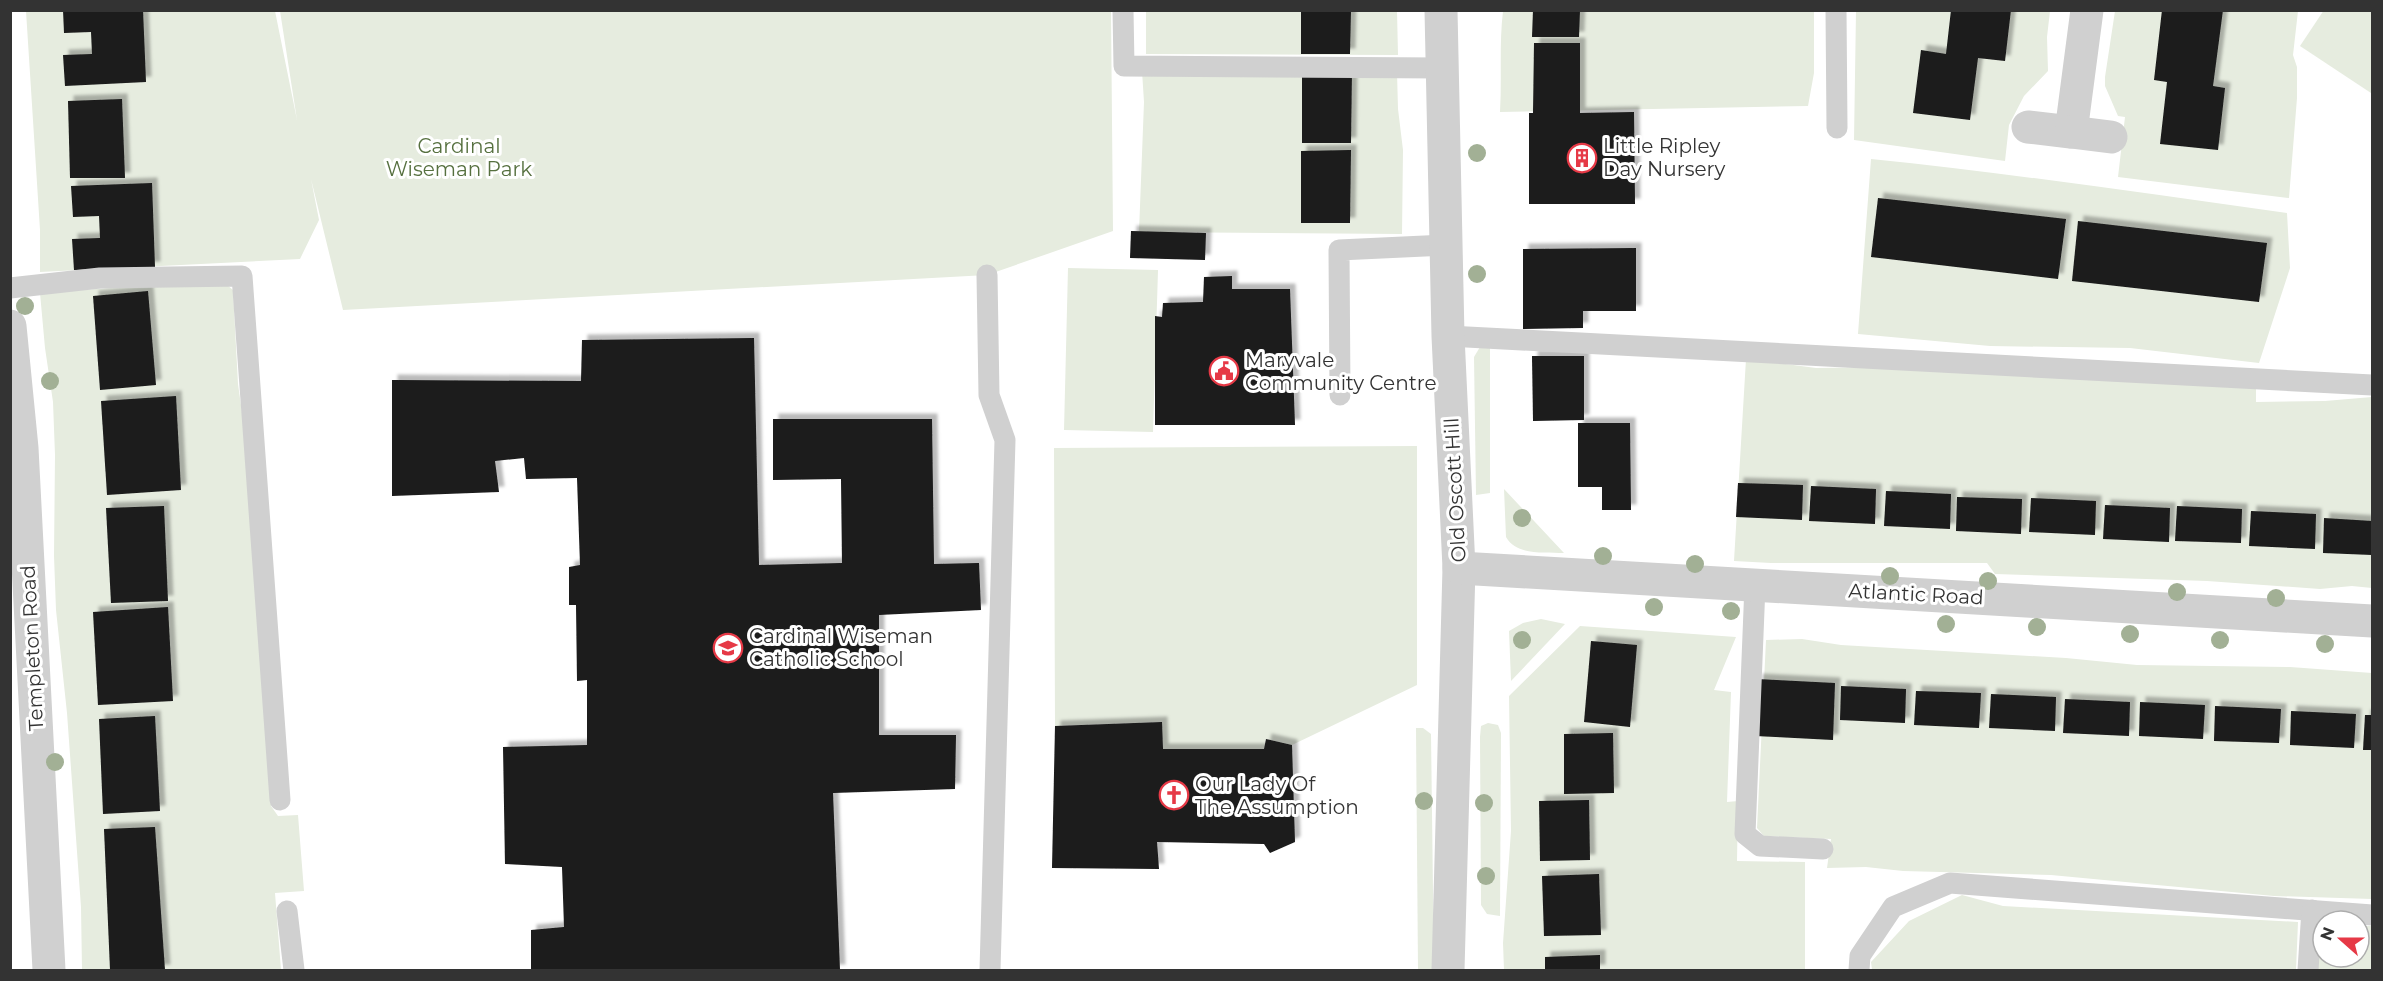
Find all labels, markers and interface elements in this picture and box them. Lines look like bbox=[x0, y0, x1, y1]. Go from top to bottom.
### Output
park label: Cardinal Wiseman Park bbox=[386, 134, 532, 181]
place label: Little Ripley Day Nursery bbox=[1603, 134, 1725, 181]
building icon: Little Ripley Day Nursery bbox=[1566, 142, 1598, 174]
place label: Maryvale Community Centre bbox=[1245, 348, 1437, 395]
public building icon: Maryvale Community Centre bbox=[1208, 355, 1240, 387]
street label: Old Oscott Hill bbox=[1439, 417, 1471, 563]
street label: Templeton Road bbox=[16, 564, 48, 732]
street label: Atlantic Road bbox=[1848, 578, 1984, 610]
place label: Cardinal Wiseman Catholic School bbox=[749, 624, 933, 671]
school or university icon: Cardinal Wiseman Catholic School bbox=[712, 632, 744, 664]
place label: Our Lady Of The Assumption bbox=[1195, 772, 1359, 819]
church icon: Our Lady Of The Assumption bbox=[1158, 779, 1190, 811]
north arrow bbox=[2311, 909, 2371, 969]
text: N bbox=[2316, 924, 2339, 943]

